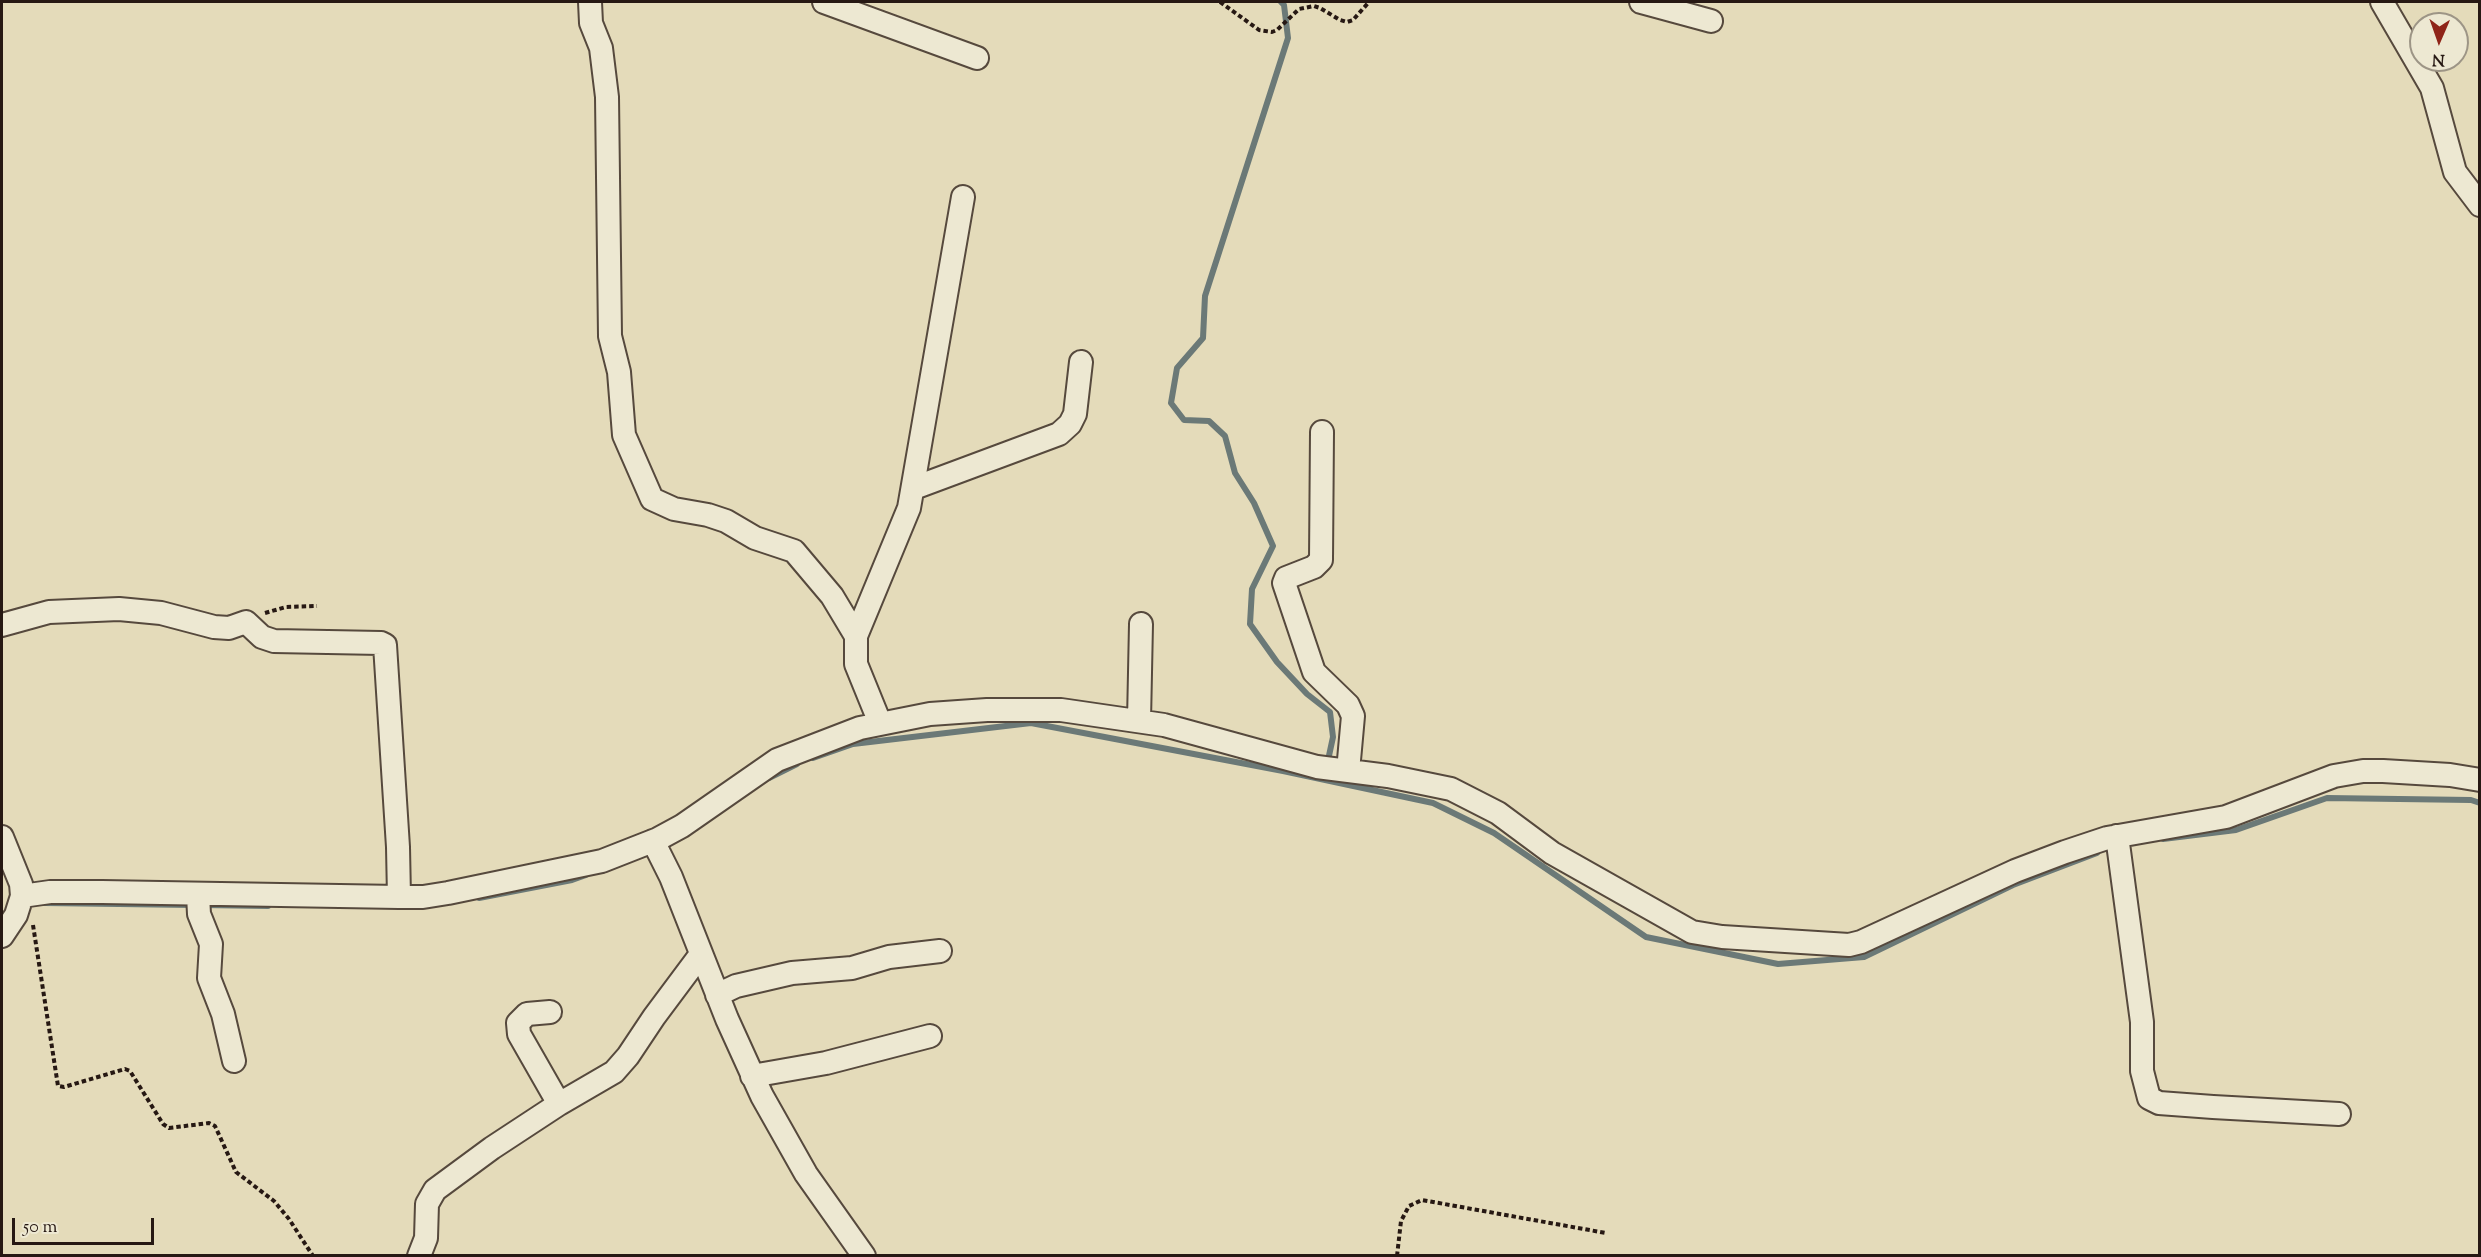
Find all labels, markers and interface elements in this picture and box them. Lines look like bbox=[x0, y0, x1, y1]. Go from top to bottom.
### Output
north arrow bbox=[2409, 12, 2469, 72]
text: N bbox=[2432, 47, 2445, 70]
scale bar bbox=[15, 1206, 158, 1244]
text: 50 m bbox=[23, 1215, 57, 1241]

